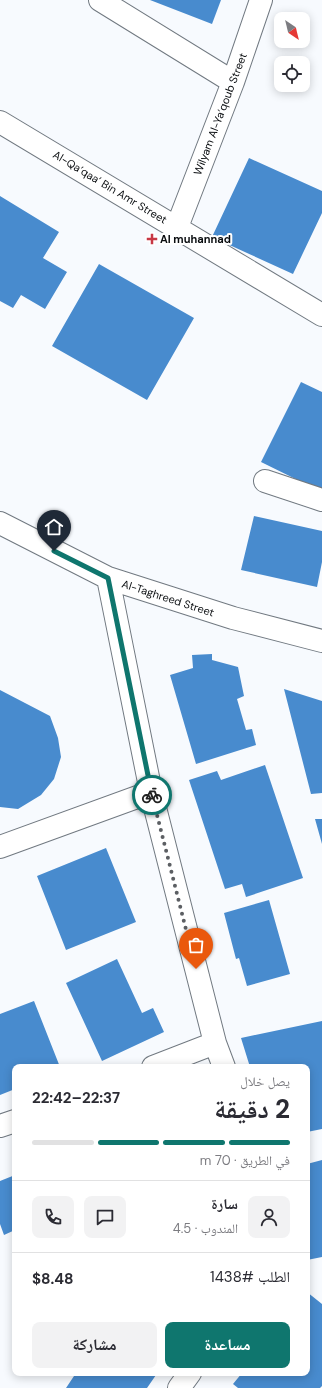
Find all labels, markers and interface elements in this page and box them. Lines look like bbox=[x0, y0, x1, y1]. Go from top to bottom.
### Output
north arrow bbox=[274, 12, 310, 48]
map controls bbox=[274, 12, 310, 92]
street label: Wilyam Al-Ya’qoub Street bbox=[190, 51, 250, 177]
button: locate bbox=[274, 56, 310, 92]
street label: Al-Qa’qaa’ Bin Amr Street bbox=[51, 147, 169, 227]
place label: Al muhannad bbox=[160, 232, 231, 246]
marker: Al muhannad bbox=[147, 234, 157, 244]
pin bbox=[37, 510, 71, 551]
icon: home bbox=[43, 516, 65, 538]
street label: Al-Taghreed Street bbox=[120, 576, 216, 620]
courier bbox=[132, 775, 172, 815]
icon: bike bbox=[141, 784, 163, 806]
pin bbox=[179, 928, 213, 969]
icon: bag bbox=[185, 934, 207, 956]
text: يصل خلال bbox=[240, 1073, 290, 1090]
text: 22:37–22:42 bbox=[32, 1088, 120, 1108]
text: 2 دقيقة bbox=[214, 1092, 290, 1126]
text: في الطريق · 70 m bbox=[200, 1152, 290, 1169]
text: سارة bbox=[211, 1194, 238, 1214]
button: phone bbox=[32, 1196, 74, 1238]
button: chat bbox=[84, 1196, 126, 1238]
button: person bbox=[248, 1196, 290, 1238]
text: المندوب · 4.5 bbox=[173, 1220, 238, 1237]
text: الطلب #1438 bbox=[210, 1267, 290, 1287]
text: $8.48 bbox=[32, 1269, 74, 1289]
button: مشاركة bbox=[32, 1322, 157, 1368]
button: مساعدة bbox=[165, 1322, 290, 1368]

